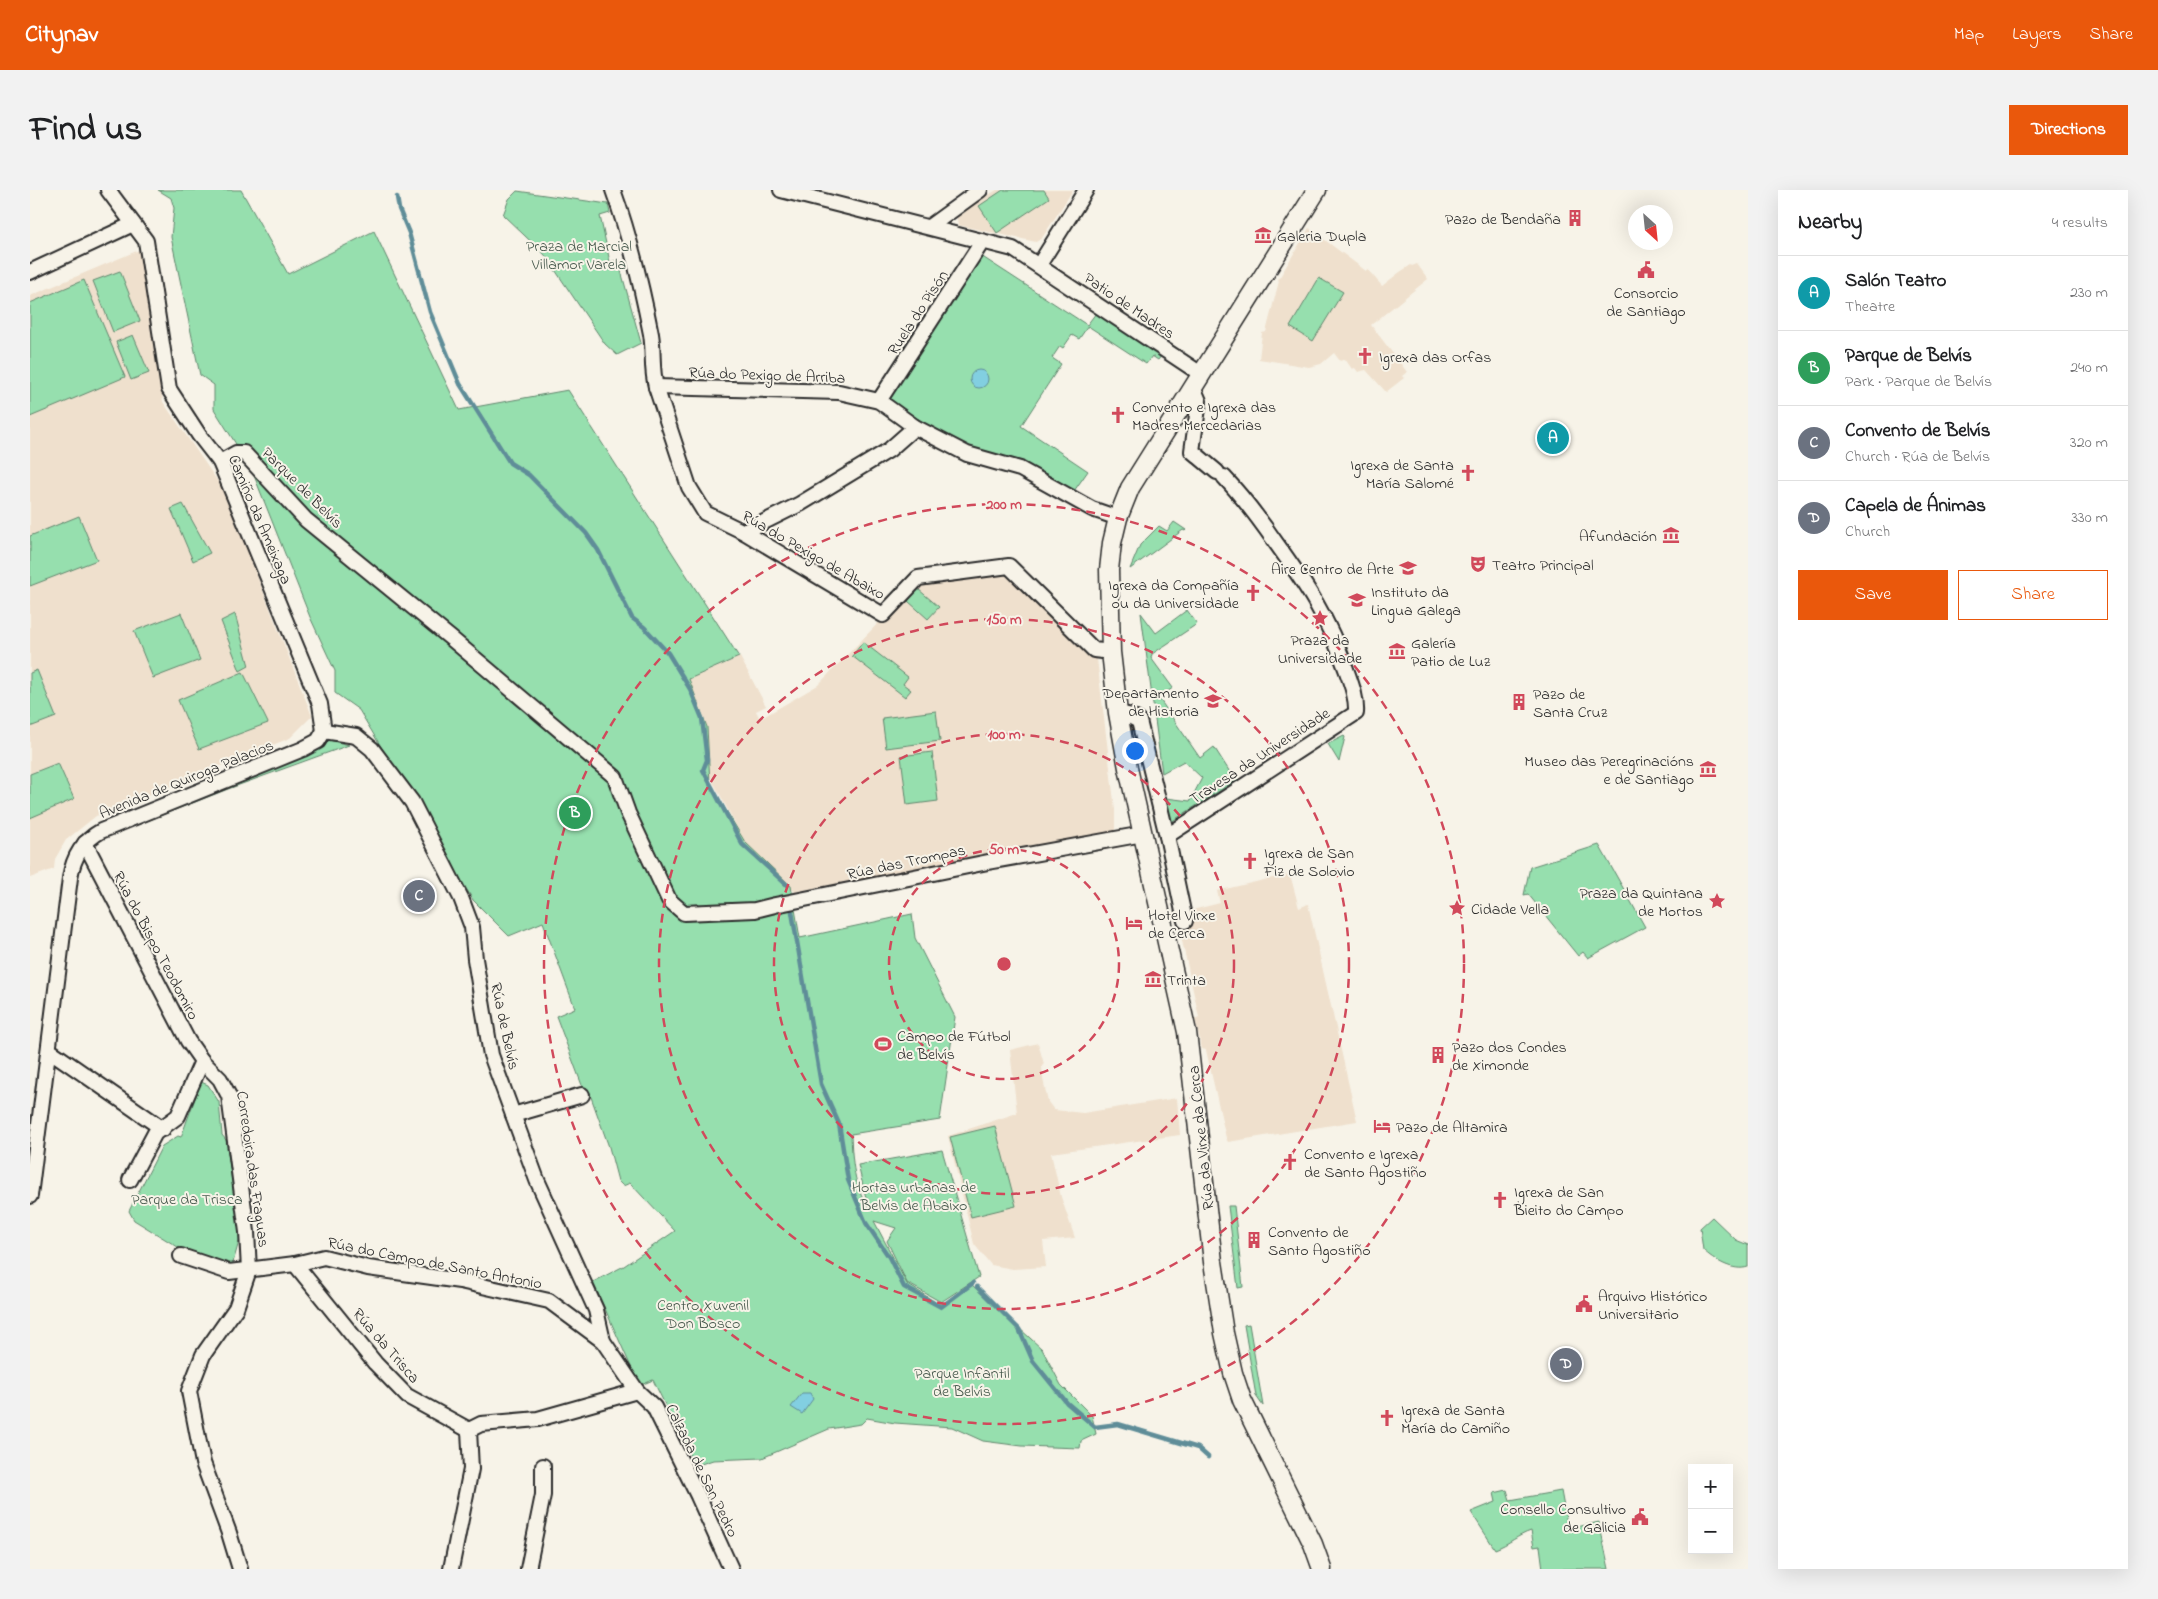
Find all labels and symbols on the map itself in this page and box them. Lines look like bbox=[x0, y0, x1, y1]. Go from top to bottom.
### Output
north arrow bbox=[1628, 205, 1673, 250]
place label: Pazo de Bendaña bbox=[1445, 208, 1561, 232]
building icon: Pazo de Bendaña bbox=[1565, 208, 1585, 228]
museum icon: Galeria Dupla bbox=[1253, 225, 1273, 245]
place label: Galeria Dupla bbox=[1277, 225, 1366, 249]
park label: Praza de Marcial Villamor Varela bbox=[526, 235, 632, 277]
public building icon: Consorcio de Santiago bbox=[1636, 260, 1656, 280]
street label: Ruela do Pisón bbox=[882, 266, 955, 360]
street label: Patio de Madres bbox=[1079, 267, 1179, 346]
place label: Consorcio de Santiago bbox=[1606, 282, 1686, 324]
church icon: Igrexa das Orfas bbox=[1355, 346, 1375, 366]
place label: Igrexa das Orfas bbox=[1379, 346, 1491, 370]
street label: Rúa do Pexigo de Arriba bbox=[688, 361, 846, 391]
place label: Convento e Igrexa das Madres Mercedarias bbox=[1132, 396, 1276, 438]
church icon: Convento e Igrexa das Madres Mercedarias bbox=[1108, 405, 1128, 425]
pin: A bbox=[1537, 419, 1569, 457]
street label: Parque de Belvís bbox=[255, 442, 348, 535]
street label: Camiño da Ameixaga bbox=[221, 451, 297, 588]
place label: Igrexa de Santa María Salomé bbox=[1350, 454, 1455, 496]
church icon: Igrexa de Santa María Salomé bbox=[1458, 463, 1478, 483]
text: 200 m bbox=[985, 494, 1022, 516]
street label: Rúa do Pexigo de Abaixo bbox=[737, 505, 889, 607]
place label: Afundación bbox=[1579, 525, 1657, 549]
museum icon: Afundación bbox=[1661, 525, 1681, 545]
theatre icon: Teatro Principal bbox=[1468, 554, 1488, 574]
place label: Teatro Principal bbox=[1492, 554, 1594, 578]
place label: Aire Centro de Arte bbox=[1271, 558, 1395, 582]
school or university icon: Aire Centro de Arte bbox=[1398, 558, 1418, 578]
place label: Igrexa da Compañía ou da Universidade bbox=[1108, 574, 1240, 616]
place label: Instituto da Lingua Galega bbox=[1371, 581, 1461, 623]
church icon: Igrexa da Compañía ou da Universidade bbox=[1243, 583, 1263, 603]
school or university icon: Instituto da Lingua Galega bbox=[1347, 590, 1367, 610]
place icon: Praza da Universidade bbox=[1310, 608, 1330, 628]
text: 150 m bbox=[986, 609, 1022, 631]
place label: Praza da Universidade bbox=[1278, 629, 1363, 671]
place label: Galería Patio de Luz bbox=[1411, 632, 1491, 674]
museum icon: Galería Patio de Luz bbox=[1387, 641, 1407, 661]
place label: Departamento de Historia bbox=[1102, 682, 1199, 724]
place label: Pazo de Santa Cruz bbox=[1533, 683, 1608, 725]
school or university icon: Departamento de Historia bbox=[1203, 691, 1223, 711]
building icon: Pazo de Santa Cruz bbox=[1509, 692, 1529, 712]
street label: Travesa da Universidade bbox=[1185, 702, 1336, 811]
text: 100 m bbox=[987, 724, 1021, 746]
street label: Avenida de Quiroga Palacios bbox=[96, 734, 278, 826]
your location bbox=[1122, 738, 1148, 764]
place label: Museo das Peregrinacións e de Santiago bbox=[1524, 750, 1694, 792]
museum icon: Museo das Peregrinacións e de Santiago bbox=[1698, 759, 1718, 779]
pin: B bbox=[559, 794, 591, 832]
street label: Rúa das Trompas bbox=[845, 839, 968, 887]
text: 50 m bbox=[989, 839, 1020, 861]
place label: Igrexa de San Fiz de Solovio bbox=[1263, 842, 1355, 884]
church icon: Igrexa de San Fiz de Solovio bbox=[1240, 851, 1260, 871]
street label: Rúa do Bispo Teodomiro bbox=[106, 867, 205, 1025]
pin: C bbox=[403, 877, 435, 915]
place label: Praza da Quintana de Mortos bbox=[1579, 882, 1703, 924]
place icon: Praza da Quintana de Mortos bbox=[1707, 891, 1727, 911]
place icon: Cidade Vella bbox=[1447, 898, 1467, 918]
place label: Cidade Vella bbox=[1471, 898, 1549, 922]
place label: Hotel Virxe de Cerca bbox=[1148, 904, 1216, 946]
hotel icon: Hotel Virxe de Cerca bbox=[1124, 913, 1144, 933]
centre of rings bbox=[995, 955, 1013, 973]
museum icon: Trinta bbox=[1143, 969, 1163, 989]
place label: Trinta bbox=[1167, 969, 1206, 993]
street label: Rúa de Belvís bbox=[483, 981, 525, 1072]
place label: Campo de Fútbol de Belvís bbox=[897, 1025, 1011, 1067]
sports icon: Campo de Fútbol de Belvís bbox=[873, 1034, 893, 1054]
place label: Pazo dos Condes de Ximonde bbox=[1452, 1036, 1567, 1078]
building icon: Pazo dos Condes de Ximonde bbox=[1428, 1045, 1448, 1065]
street label: Rúa da Virxe da Cerca bbox=[1182, 1064, 1222, 1211]
street label: Corredoira das Fraguas bbox=[229, 1090, 275, 1249]
hotel icon: Pazo de Altamira bbox=[1372, 1116, 1392, 1136]
place label: Pazo de Altamira bbox=[1396, 1116, 1508, 1140]
place label: Convento e Igrexa de Santo Agostiño bbox=[1304, 1143, 1427, 1185]
church icon: Convento e Igrexa de Santo Agostiño bbox=[1280, 1152, 1300, 1172]
park label: Hortas urbanas de Belvís de Abaixo bbox=[852, 1176, 977, 1218]
place label: Igrexa de San Bieito do Campo bbox=[1513, 1181, 1624, 1223]
park label: Parque da Trisca bbox=[131, 1188, 243, 1212]
church icon: Igrexa de San Bieito do Campo bbox=[1490, 1190, 1510, 1210]
place label: Convento de Santo Agostiño bbox=[1268, 1221, 1370, 1263]
building icon: Convento de Santo Agostiño bbox=[1244, 1230, 1264, 1250]
street label: Rúa do Campo de Santo Antonio bbox=[325, 1231, 544, 1297]
place label: Arquivo Histórico Universitario bbox=[1598, 1285, 1707, 1327]
park label: Centro Xuvenil Don Bosco bbox=[657, 1294, 749, 1336]
public building icon: Arquivo Histórico Universitario bbox=[1574, 1294, 1594, 1314]
street label: Rúa da Trisca bbox=[346, 1303, 425, 1389]
pin: D bbox=[1550, 1345, 1582, 1383]
park label: Parque Infantil de Belvís bbox=[914, 1362, 1010, 1404]
place label: Igrexa de Santa María do Camiño bbox=[1401, 1399, 1510, 1441]
street label: Calzada de San Pedro bbox=[658, 1400, 744, 1542]
church icon: Igrexa de Santa María do Camiño bbox=[1377, 1408, 1397, 1428]
place label: Consello Consultivo de Galicia bbox=[1500, 1498, 1626, 1540]
public building icon: Consello Consultivo de Galicia bbox=[1630, 1507, 1650, 1527]

